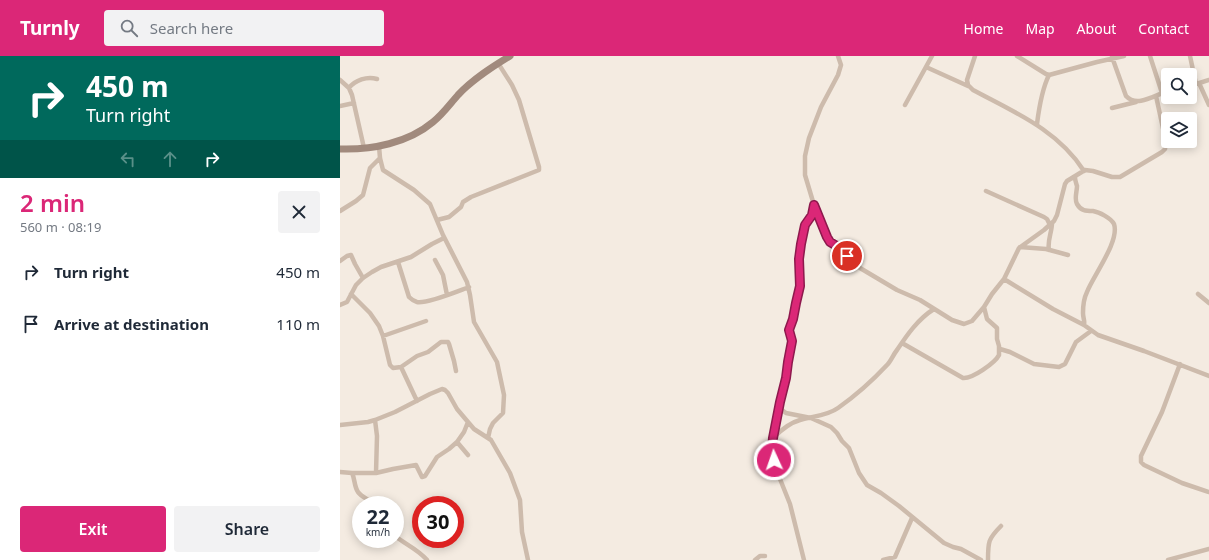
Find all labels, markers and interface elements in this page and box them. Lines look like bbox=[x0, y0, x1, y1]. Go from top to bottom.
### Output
search box bbox=[104, 10, 384, 46]
text: Turnly bbox=[20, 15, 80, 41]
icon: search bbox=[118, 17, 140, 39]
text: Search here bbox=[150, 18, 233, 38]
text: Home bbox=[964, 19, 1003, 38]
text: Map bbox=[1025, 19, 1055, 38]
text: About bbox=[1077, 19, 1116, 38]
text: Contact bbox=[1138, 19, 1189, 38]
text: 450 m bbox=[86, 67, 169, 105]
map controls bbox=[1161, 68, 1197, 148]
button: search bbox=[1161, 68, 1197, 104]
icon: right bbox=[20, 72, 72, 124]
text: Turn right bbox=[86, 103, 170, 127]
button: layers bbox=[1161, 112, 1197, 148]
icon: left bbox=[117, 148, 139, 170]
icon: ahead bbox=[159, 148, 181, 170]
icon: right bbox=[201, 148, 223, 170]
text: 2 min bbox=[20, 186, 85, 219]
button: close bbox=[278, 191, 320, 233]
text: 560 m · 08:19 bbox=[20, 218, 101, 236]
pin bbox=[830, 239, 864, 273]
icon: arrive bbox=[836, 245, 858, 267]
icon: right bbox=[20, 261, 42, 283]
text: Turn right bbox=[54, 262, 129, 282]
text: 450 m bbox=[276, 262, 320, 282]
icon: arrive bbox=[20, 313, 42, 335]
text: Arrive at destination bbox=[54, 314, 209, 334]
text: 110 m bbox=[276, 314, 320, 334]
position arrow bbox=[753, 439, 795, 481]
speed limit sign: 30 bbox=[412, 496, 464, 548]
text: 22 bbox=[367, 503, 389, 530]
button: Exit bbox=[20, 506, 166, 552]
button: Share bbox=[174, 506, 320, 552]
text: km/h bbox=[366, 525, 390, 539]

